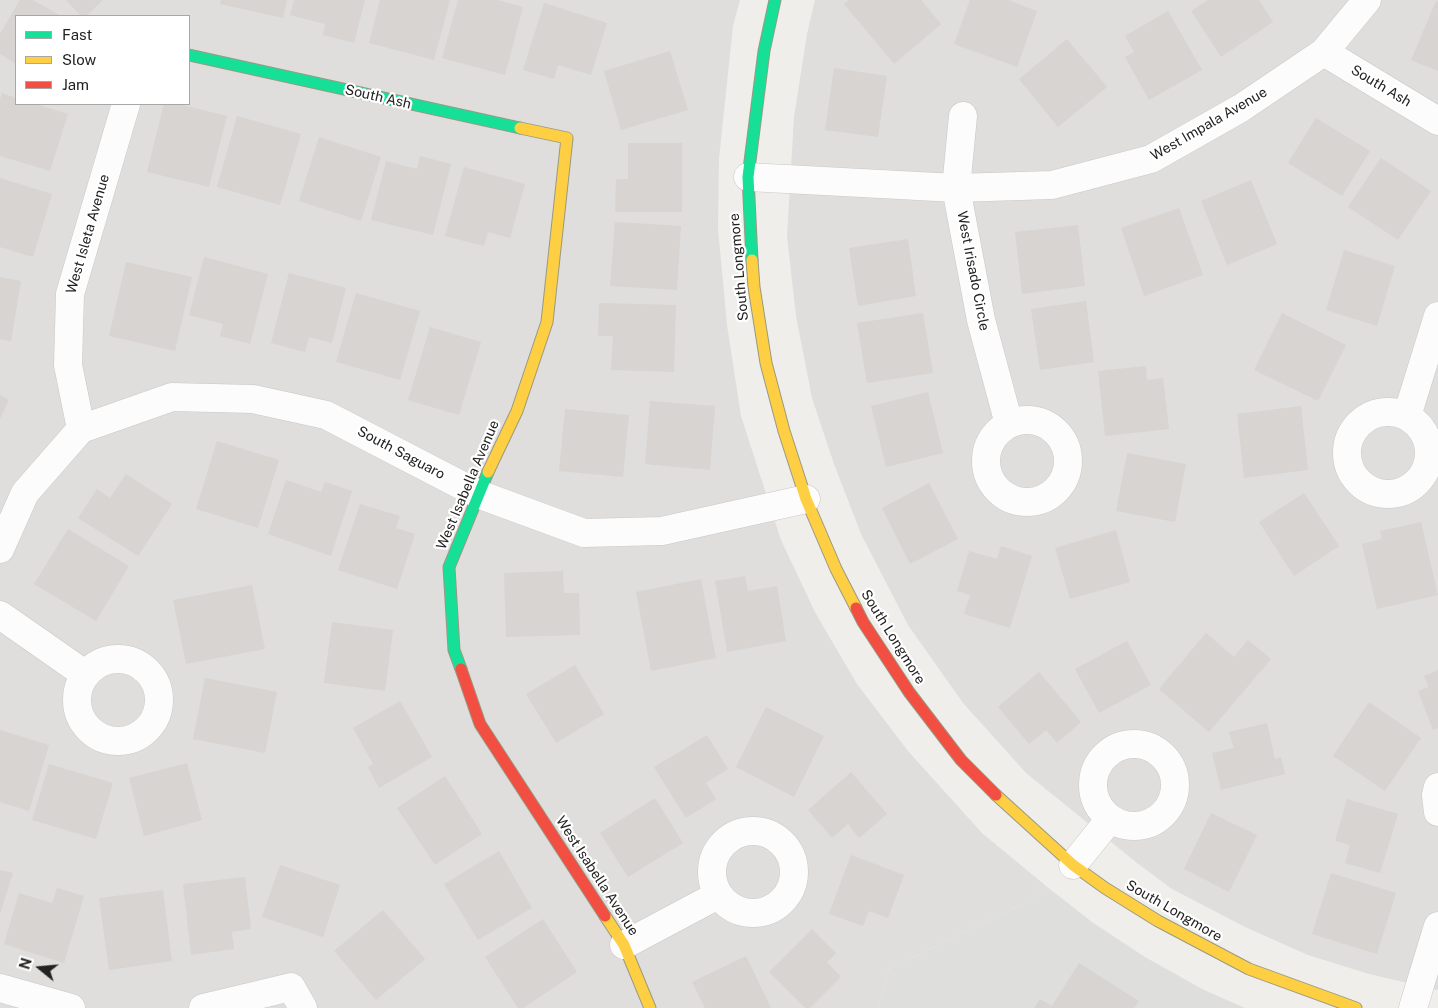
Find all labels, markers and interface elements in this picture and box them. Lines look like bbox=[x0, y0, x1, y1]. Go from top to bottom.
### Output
legend bbox=[15, 15, 190, 105]
text: Fast bbox=[62, 26, 92, 43]
text: Slow bbox=[62, 51, 96, 68]
street label: South Ash bbox=[1348, 61, 1414, 111]
text: Jam bbox=[62, 76, 89, 93]
street label: South Ash bbox=[343, 81, 413, 113]
street label: West Impala Avenue bbox=[1148, 84, 1270, 164]
street label: West Isleta Avenue bbox=[63, 172, 113, 296]
street label: West Irisado Circle bbox=[953, 210, 993, 332]
street label: South Longmore bbox=[726, 212, 752, 322]
street label: West Isabella Avenue bbox=[433, 418, 503, 552]
street label: South Saguaro bbox=[354, 423, 448, 483]
street label: South Longmore bbox=[857, 587, 929, 687]
street label: West Isabella Avenue bbox=[552, 813, 642, 939]
street label: South Longmore bbox=[1123, 877, 1225, 945]
north arrow bbox=[15, 943, 65, 993]
text: N bbox=[16, 956, 35, 971]

